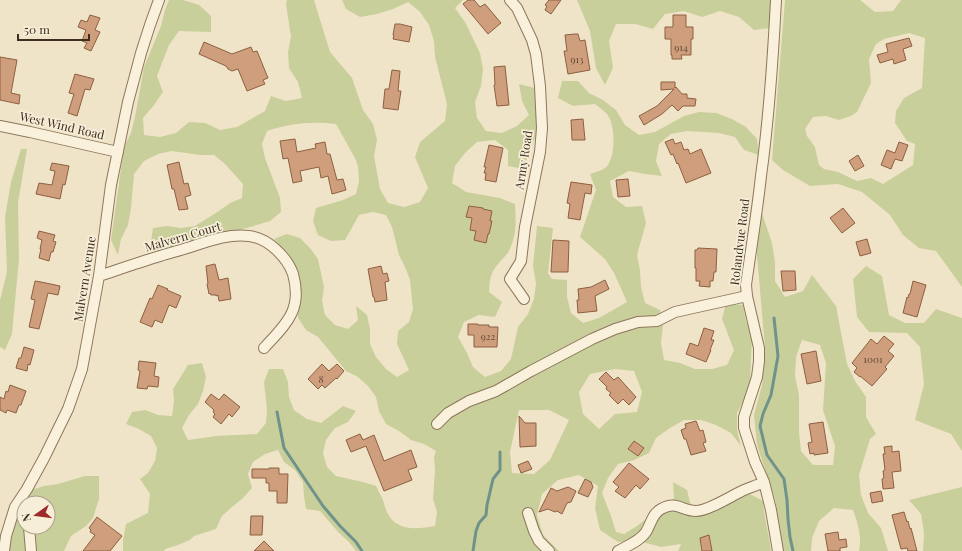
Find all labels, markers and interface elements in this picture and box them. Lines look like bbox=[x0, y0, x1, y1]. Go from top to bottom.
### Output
scale bar bbox=[18, 16, 89, 42]
text: 50 m bbox=[24, 21, 50, 37]
house number: 914 bbox=[674, 40, 688, 54]
house number: 913 bbox=[570, 52, 584, 66]
street label: West Wind Road bbox=[17, 107, 106, 143]
street label: Army Road bbox=[510, 129, 536, 191]
street label: Rolandvue Road bbox=[726, 198, 752, 286]
street label: Malvern Court bbox=[143, 217, 223, 255]
street label: Malvern Avenue bbox=[69, 235, 99, 323]
house number: 922 bbox=[481, 329, 496, 343]
house number: 1001 bbox=[863, 352, 883, 366]
house number: 8 bbox=[318, 372, 324, 386]
north arrow bbox=[16, 495, 56, 535]
text: N bbox=[18, 512, 34, 523]

